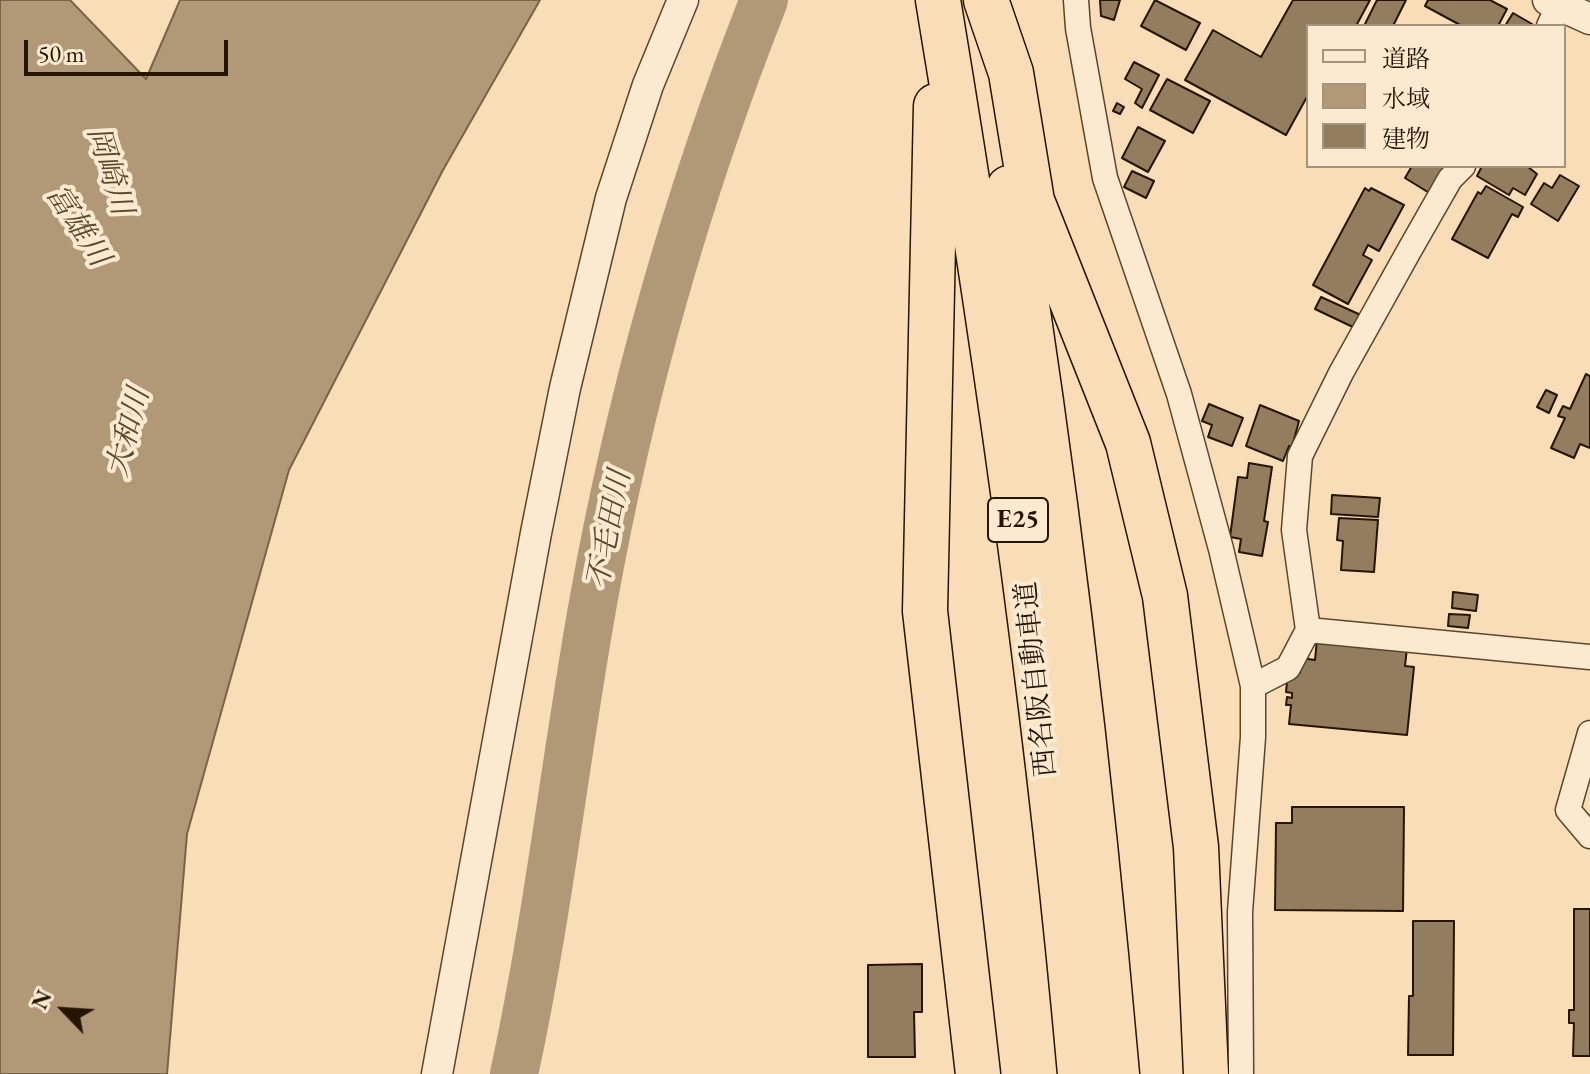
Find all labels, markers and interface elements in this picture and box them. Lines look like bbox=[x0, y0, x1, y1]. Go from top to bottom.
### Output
scale bar bbox=[28, 24, 232, 74]
legend bbox=[1306, 24, 1566, 168]
text: 50 m bbox=[38, 38, 85, 69]
text: 道路 bbox=[1382, 43, 1430, 74]
text: 水域 bbox=[1382, 83, 1430, 114]
water label: 岡崎川 bbox=[79, 123, 139, 219]
text: 建物 bbox=[1382, 123, 1430, 154]
water label: 富雄川 bbox=[37, 178, 117, 274]
water label: 大和川 bbox=[100, 385, 158, 481]
water label: 不毛田川 bbox=[581, 468, 639, 592]
road number: E25 bbox=[988, 498, 1048, 542]
street label: 西名阪自動車道 bbox=[1010, 580, 1064, 778]
north arrow bbox=[24, 970, 104, 1050]
text: N bbox=[25, 985, 59, 1014]

